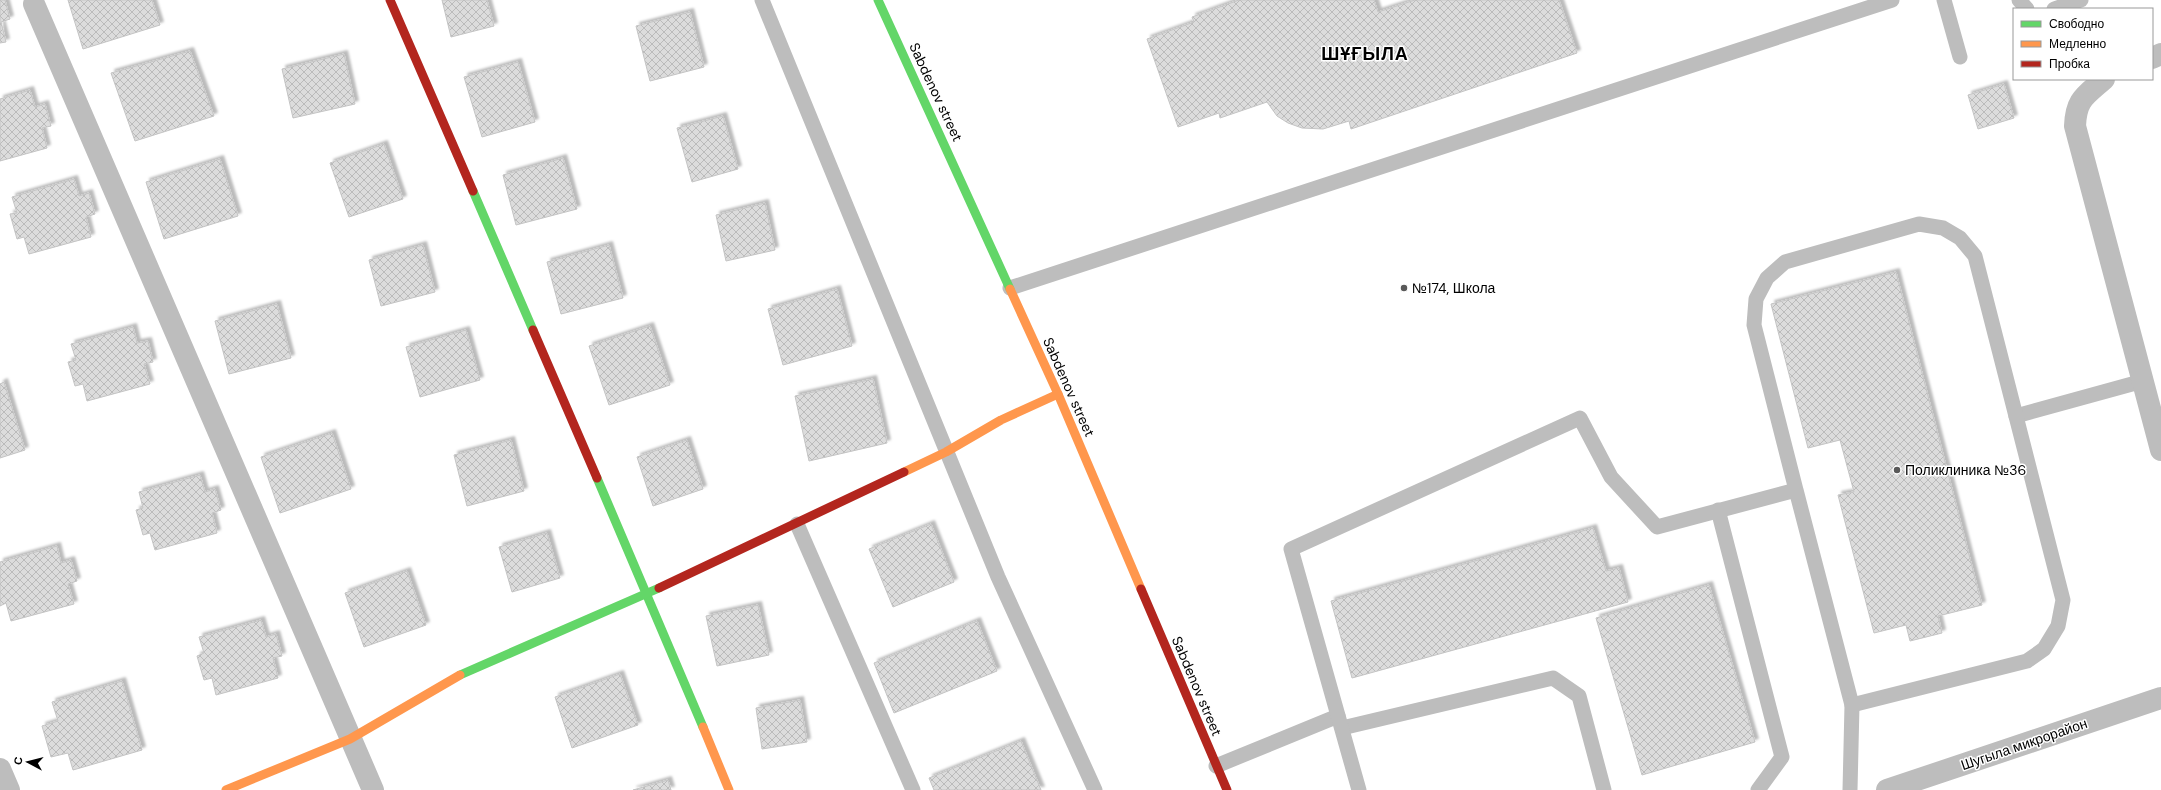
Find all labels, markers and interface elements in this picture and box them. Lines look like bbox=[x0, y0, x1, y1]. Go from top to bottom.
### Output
legend bbox=[2013, 8, 2153, 80]
text: Свободно bbox=[2049, 16, 2104, 32]
text: Медленно bbox=[2049, 36, 2106, 52]
street label: Sabdenov street bbox=[905, 40, 967, 144]
district label: ШҰҒЫЛА bbox=[1321, 42, 1409, 66]
text: Пробка bbox=[2049, 56, 2090, 72]
place label: №174, Школа bbox=[1412, 279, 1496, 297]
marker: №174, Школа bbox=[1399, 283, 1409, 293]
street label: Sabdenov street bbox=[1039, 335, 1099, 439]
place label: Поликлиника №36 bbox=[1905, 461, 2026, 479]
marker: Поликлиника №36 bbox=[1892, 465, 1902, 475]
street label: Sabdenov street bbox=[1168, 633, 1226, 739]
street label: Шугыла микрорайон bbox=[1958, 714, 2090, 774]
north arrow bbox=[8, 742, 48, 782]
text: С bbox=[11, 756, 26, 766]

